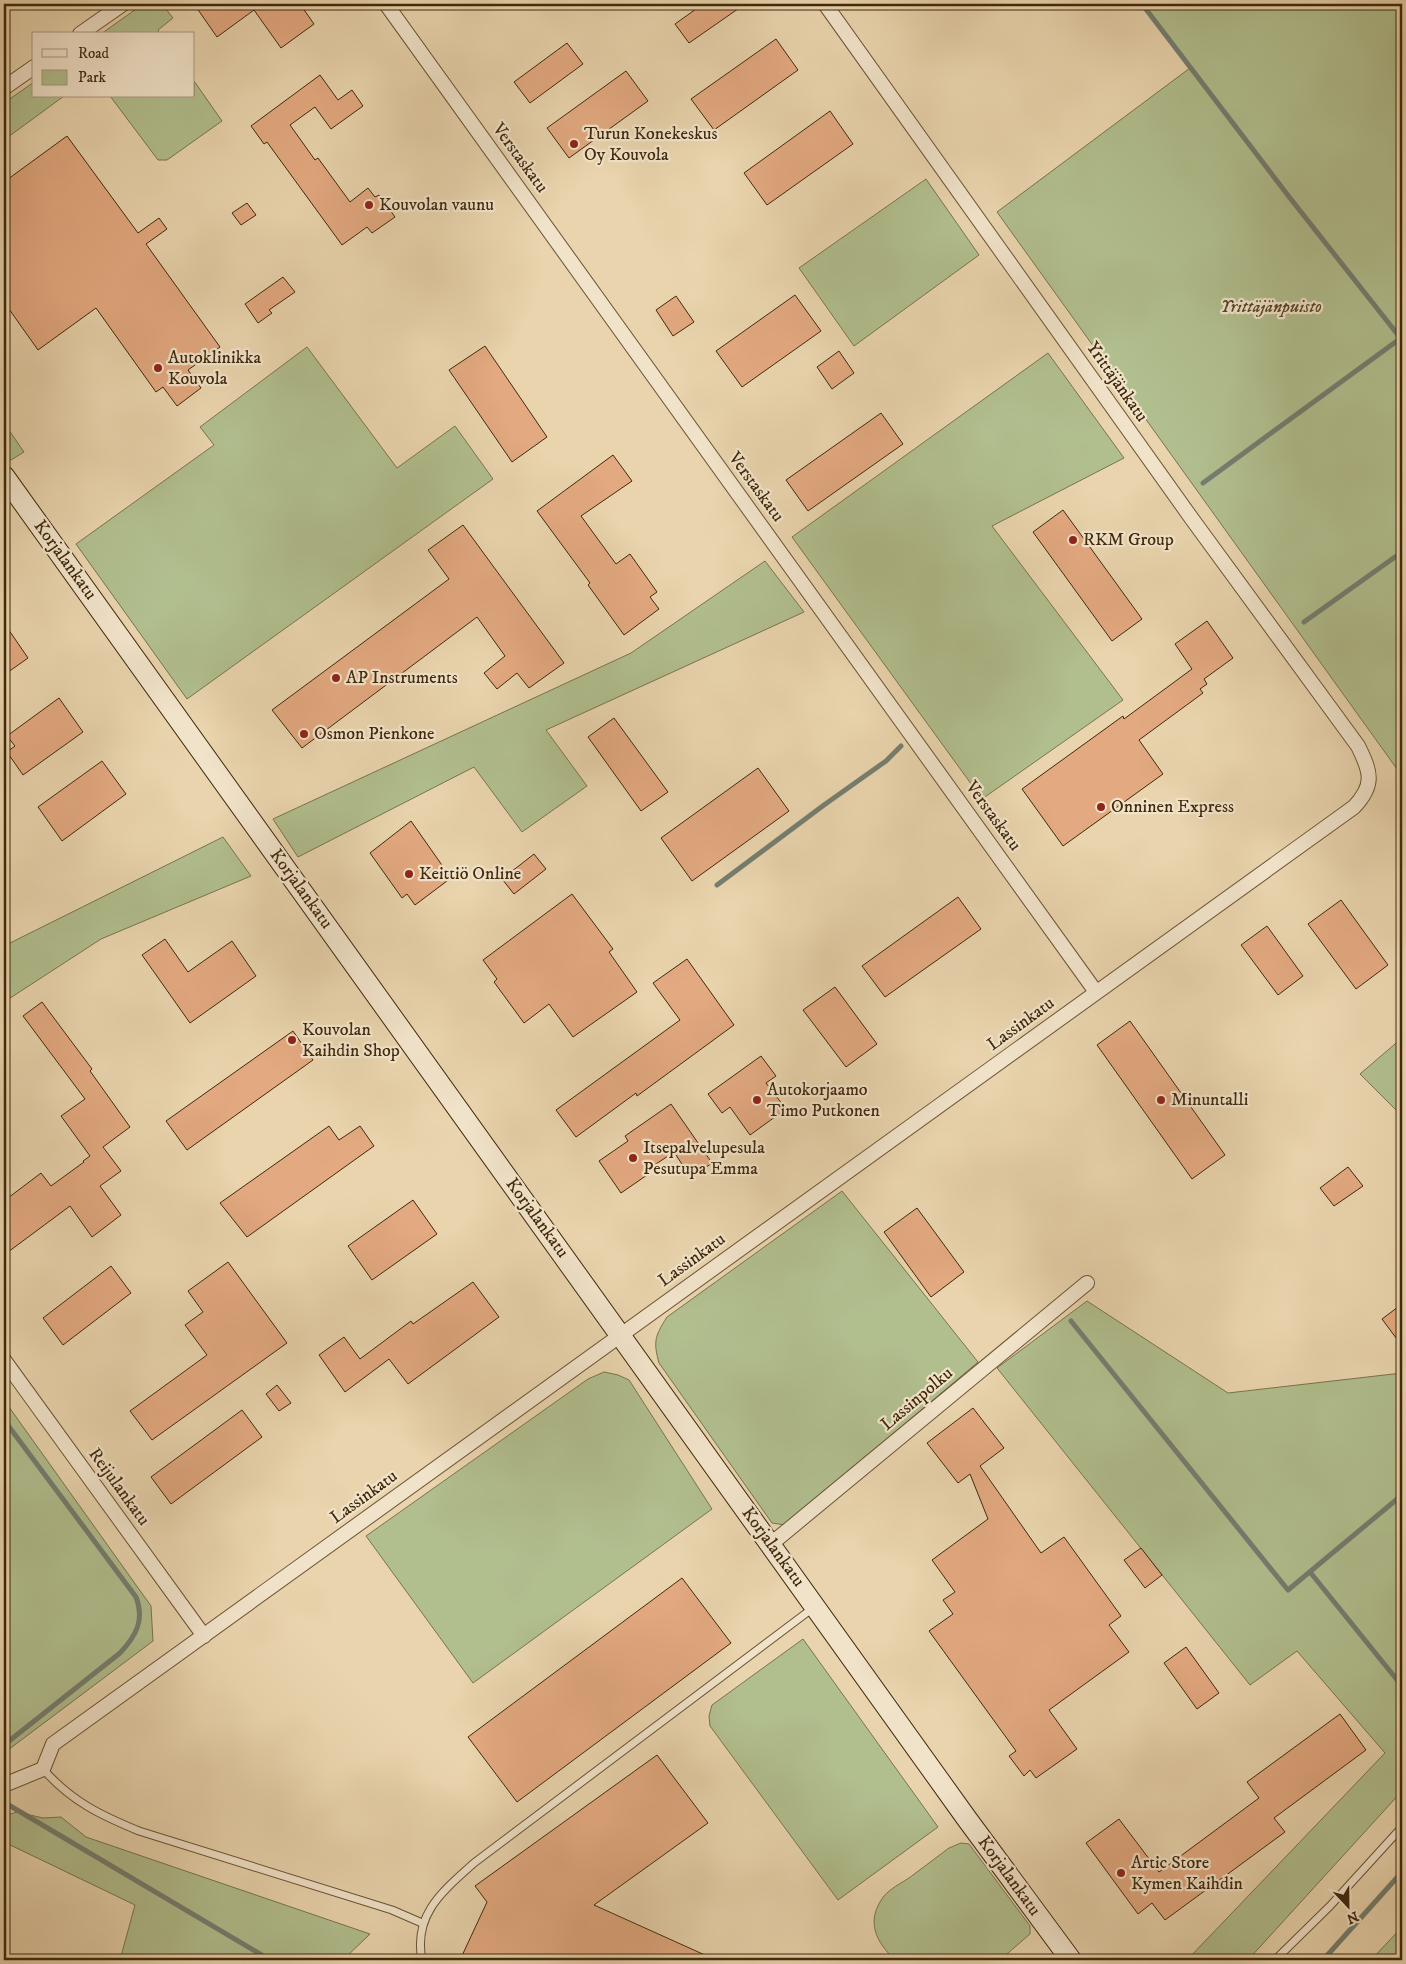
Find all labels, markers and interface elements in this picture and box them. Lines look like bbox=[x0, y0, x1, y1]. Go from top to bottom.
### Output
legend bbox=[32, 32, 195, 98]
text: Road bbox=[78, 44, 110, 63]
text: Park bbox=[78, 68, 107, 87]
street label: Verstaskatu bbox=[487, 118, 553, 197]
place label: Turun Konekeskus Oy Kouvola bbox=[584, 123, 717, 166]
marker: Turun Konekeskus Oy Kouvola bbox=[568, 138, 580, 150]
place label: Kouvolan vaunu bbox=[379, 194, 494, 216]
marker: Kouvolan vaunu bbox=[363, 199, 375, 211]
park label: Yrittäjänpuisto bbox=[1220, 296, 1322, 318]
street label: Yrittäjänkatu bbox=[1081, 338, 1153, 427]
place label: Autoklinikka Kouvola bbox=[168, 347, 261, 390]
marker: Autoklinikka Kouvola bbox=[152, 362, 164, 374]
street label: Verstaskatu bbox=[723, 447, 789, 526]
street label: Korjalankatu bbox=[29, 516, 101, 604]
place label: RKM Group bbox=[1083, 529, 1174, 551]
marker: RKM Group bbox=[1067, 534, 1079, 546]
place label: AP Instruments bbox=[346, 667, 458, 689]
marker: AP Instruments bbox=[330, 672, 342, 684]
place label: Osmon Pienkone bbox=[314, 723, 435, 745]
marker: Osmon Pienkone bbox=[298, 728, 310, 740]
street label: Verstaskatu bbox=[960, 776, 1026, 855]
place label: Onninen Express bbox=[1111, 796, 1234, 818]
marker: Onninen Express bbox=[1095, 801, 1107, 813]
street label: Korjalankatu bbox=[265, 845, 337, 933]
place label: Keittiö Online bbox=[419, 863, 521, 885]
marker: Keittiö Online bbox=[403, 868, 415, 880]
street label: Lassinkatu bbox=[983, 992, 1059, 1056]
place label: Kouvolan Kaihdin Shop bbox=[302, 1019, 400, 1062]
marker: Kouvolan Kaihdin Shop bbox=[286, 1034, 298, 1046]
place label: Autokorjaamo Timo Putkonen bbox=[767, 1079, 880, 1122]
place label: Minuntalli bbox=[1171, 1089, 1248, 1111]
marker: Autokorjaamo Timo Putkonen bbox=[751, 1094, 763, 1106]
marker: Minuntalli bbox=[1155, 1094, 1167, 1106]
place label: Itsepalvelupesula Pesutupa Emma bbox=[643, 1137, 765, 1180]
marker: Itsepalvelupesula Pesutupa Emma bbox=[627, 1152, 639, 1164]
street label: Korjalankatu bbox=[501, 1174, 573, 1262]
street label: Lassinkatu bbox=[654, 1228, 730, 1292]
street label: Lassinpolku bbox=[876, 1362, 958, 1435]
street label: Reijulankatu bbox=[84, 1444, 155, 1530]
street label: Lassinkatu bbox=[326, 1465, 402, 1529]
street label: Korjalankatu bbox=[737, 1503, 809, 1591]
street label: Korjalankatu bbox=[973, 1832, 1045, 1920]
place label: Artic Store Kymen Kaihdin bbox=[1131, 1852, 1244, 1895]
marker: Artic Store Kymen Kaihdin bbox=[1115, 1867, 1127, 1879]
north arrow bbox=[1324, 1882, 1374, 1932]
text: N bbox=[1343, 1907, 1361, 1928]

